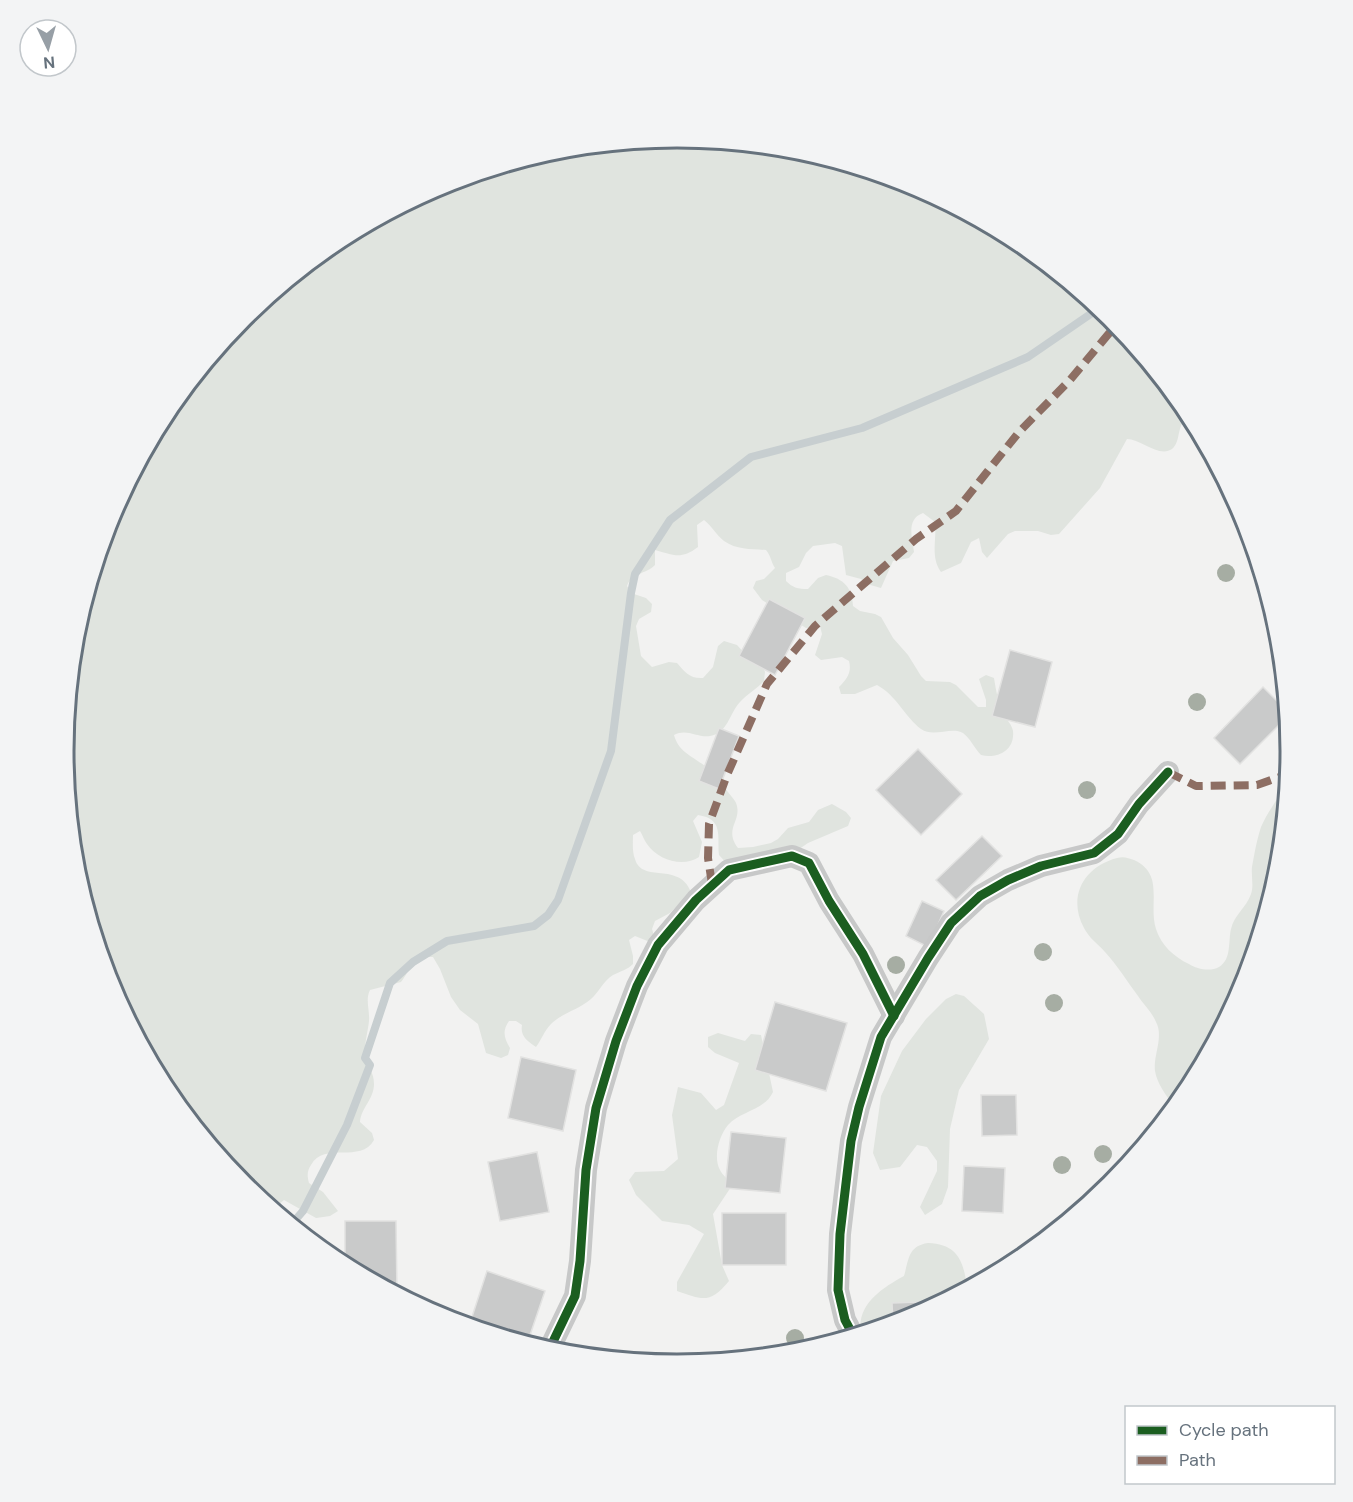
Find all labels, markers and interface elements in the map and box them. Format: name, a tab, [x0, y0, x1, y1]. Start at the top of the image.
north arrow	[18, 18, 78, 78]
text: N	[43, 51, 56, 73]
legend	[1125, 1406, 1335, 1484]
text: Cycle path	[1179, 1418, 1269, 1442]
text: Path	[1179, 1448, 1216, 1472]

